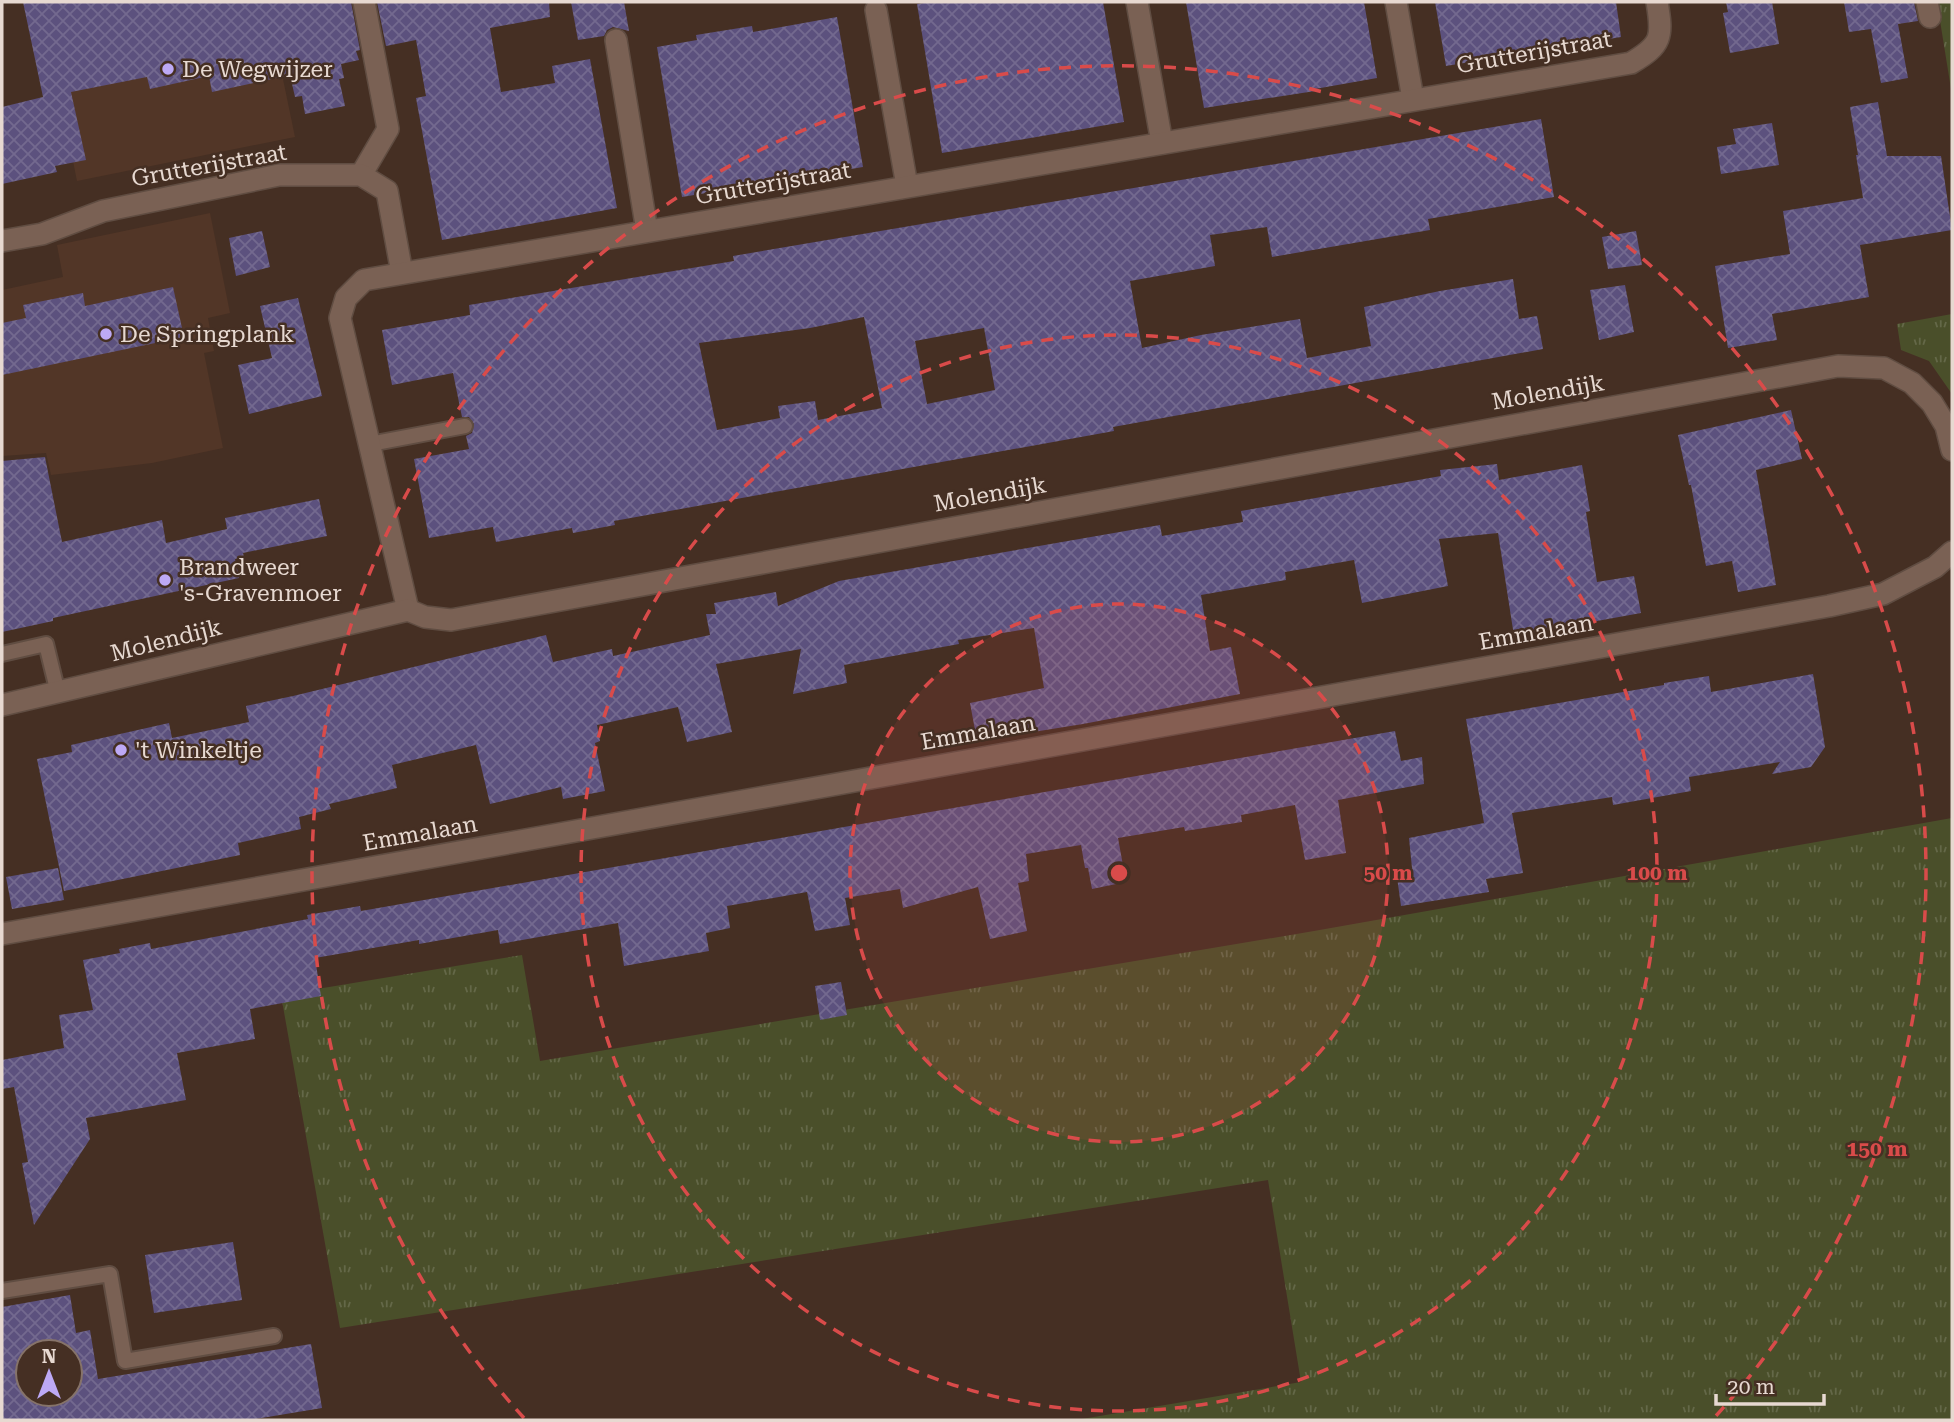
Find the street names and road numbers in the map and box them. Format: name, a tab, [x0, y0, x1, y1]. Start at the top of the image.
street label: Grutterijstraat	[1454, 25, 1614, 79]
street label: Grutterijstraat	[129, 138, 289, 192]
street label: Grutterijstraat	[693, 156, 853, 210]
street label: Molendijk	[1490, 369, 1607, 416]
street label: Molendijk	[932, 471, 1049, 518]
street label: Emmalaan	[1477, 609, 1596, 656]
street label: Molendijk	[108, 614, 225, 667]
street label: Emmalaan	[919, 709, 1038, 756]
street label: Emmalaan	[361, 810, 480, 857]

